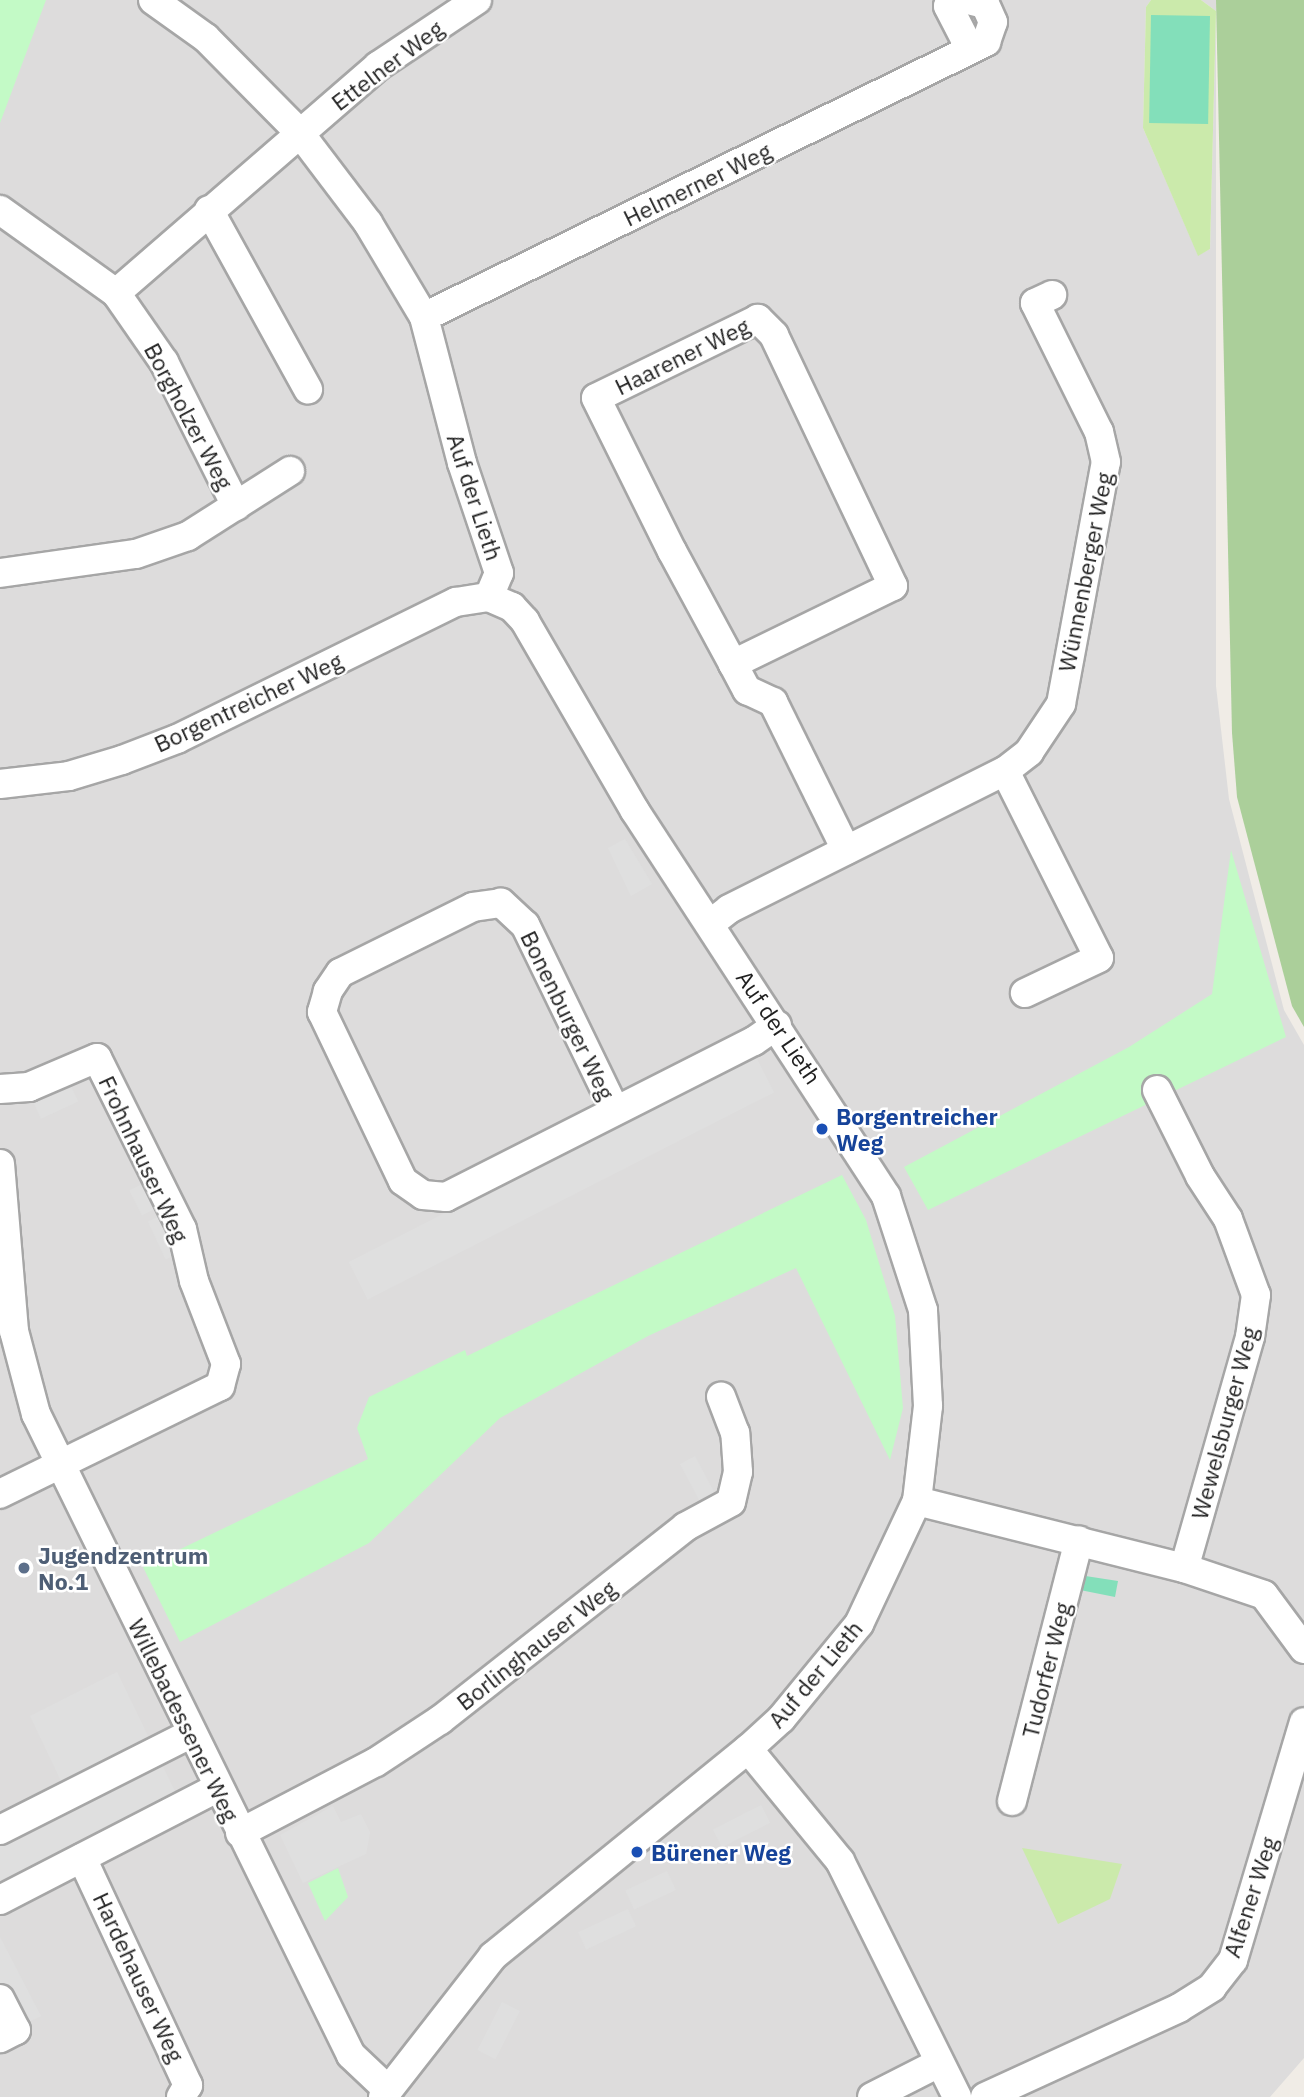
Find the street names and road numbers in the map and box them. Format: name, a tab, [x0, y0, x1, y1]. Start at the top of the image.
street label: Ettelner Weg	[326, 14, 448, 116]
street label: Helmerner Weg	[619, 136, 775, 232]
street label: Haarener Weg	[610, 312, 754, 400]
street label: Borgholzer Weg	[139, 338, 239, 494]
street label: Auf der Lieth	[442, 430, 508, 564]
street label: Wünnenberger Weg	[1052, 470, 1118, 674]
street label: Borgentreicher Weg	[150, 646, 346, 758]
street label: Bonenburger Weg	[515, 926, 621, 1104]
street label: Auf der Lieth	[731, 965, 827, 1089]
street label: Frohnhauser Weg	[93, 1071, 195, 1247]
street label: Wewelsburger Weg	[1185, 1324, 1263, 1522]
street label: Borlinghauser Weg	[451, 1574, 621, 1716]
street label: Tudorfer Weg	[1016, 1599, 1076, 1741]
street label: Willebadessener Weg	[123, 1614, 245, 1826]
street label: Auf der Lieth	[762, 1615, 868, 1733]
street label: Alfener Weg	[1217, 1833, 1283, 1961]
street label: Hardehauser Weg	[88, 1888, 190, 2066]

